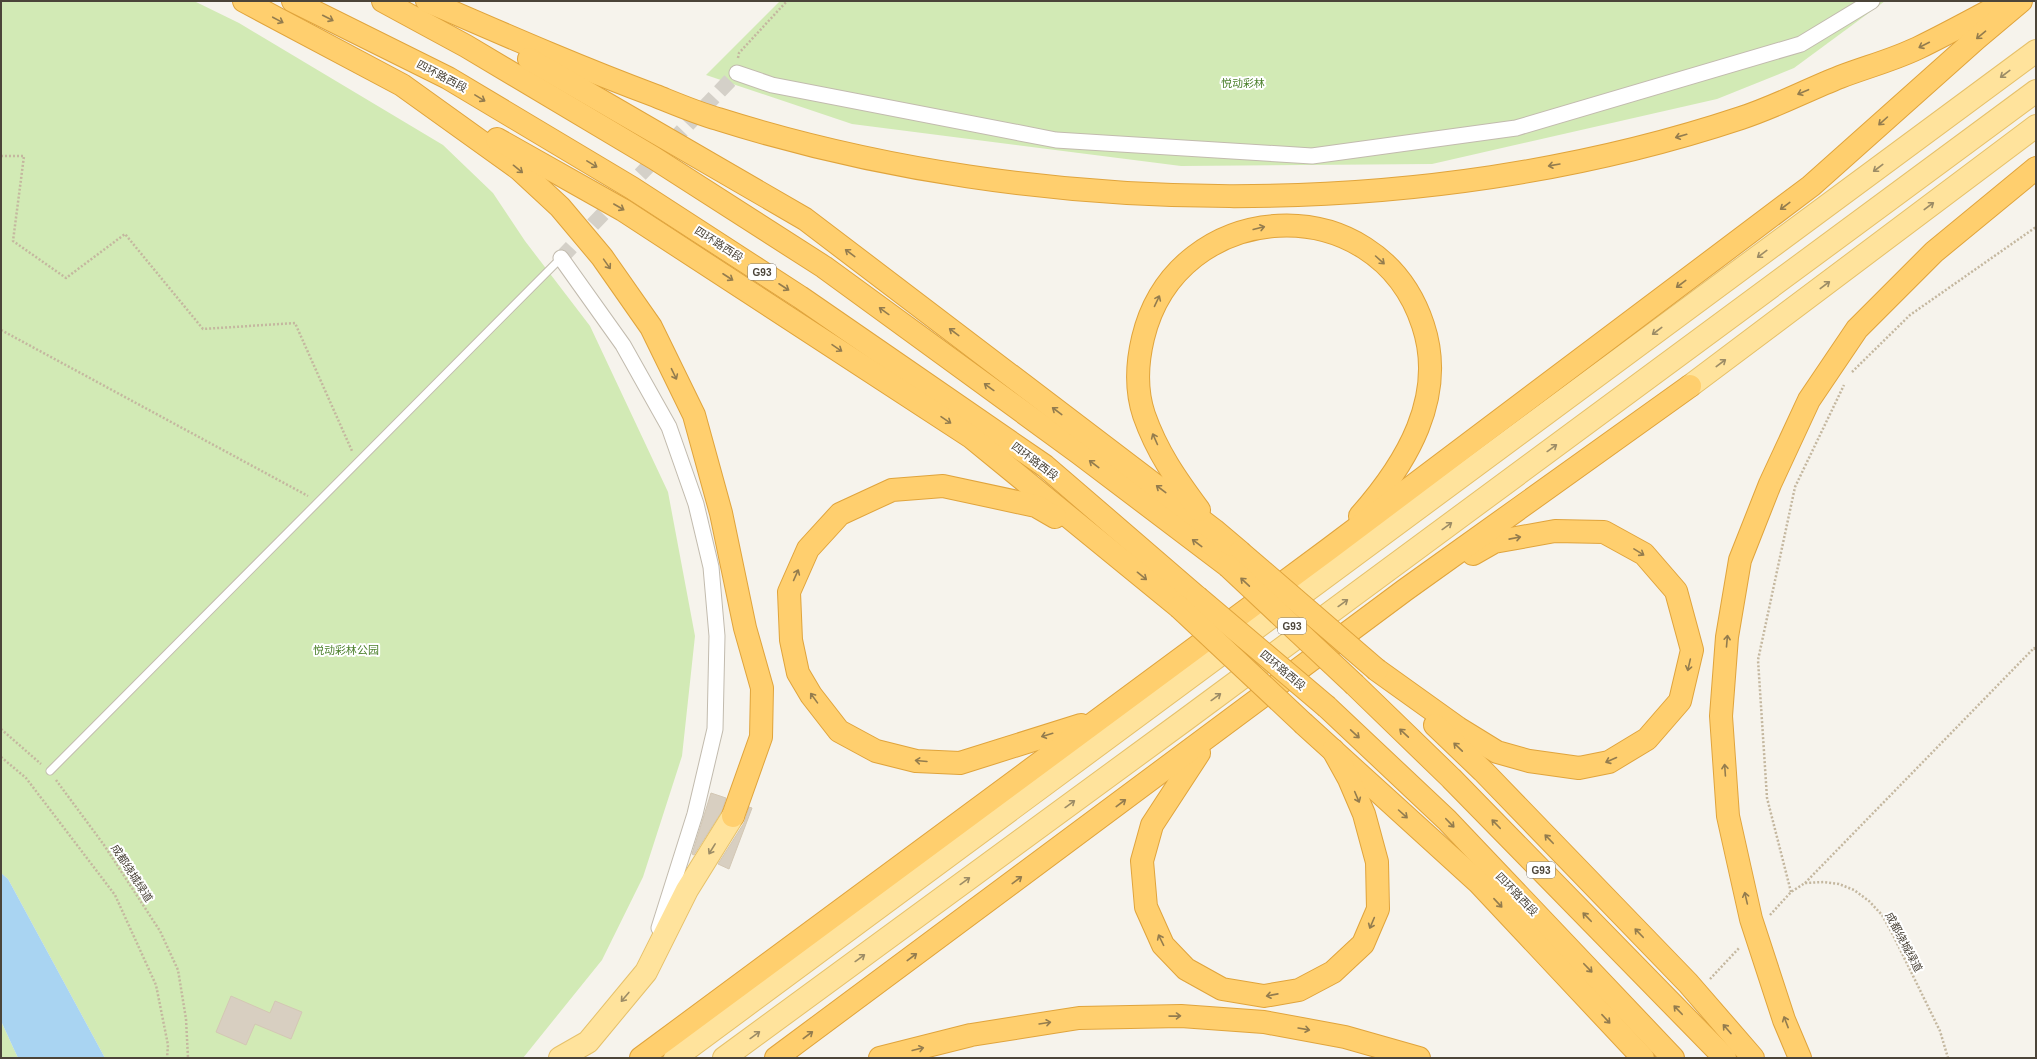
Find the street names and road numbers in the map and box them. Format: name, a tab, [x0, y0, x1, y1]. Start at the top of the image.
street label: 四环路西段	[415, 58, 469, 94]
street label: 四环路西段	[693, 224, 745, 264]
road number: G93	[748, 264, 776, 280]
street label: 四环路西段	[1009, 440, 1061, 482]
road number: G93	[1278, 618, 1306, 634]
street label: 四环路西段	[1258, 648, 1308, 692]
street label: 成都绕城绿道	[109, 842, 155, 904]
road number: G93	[1527, 862, 1555, 878]
street label: 四环路西段	[1494, 870, 1540, 918]
street label: 成都绕城绿道	[1883, 910, 1925, 974]

